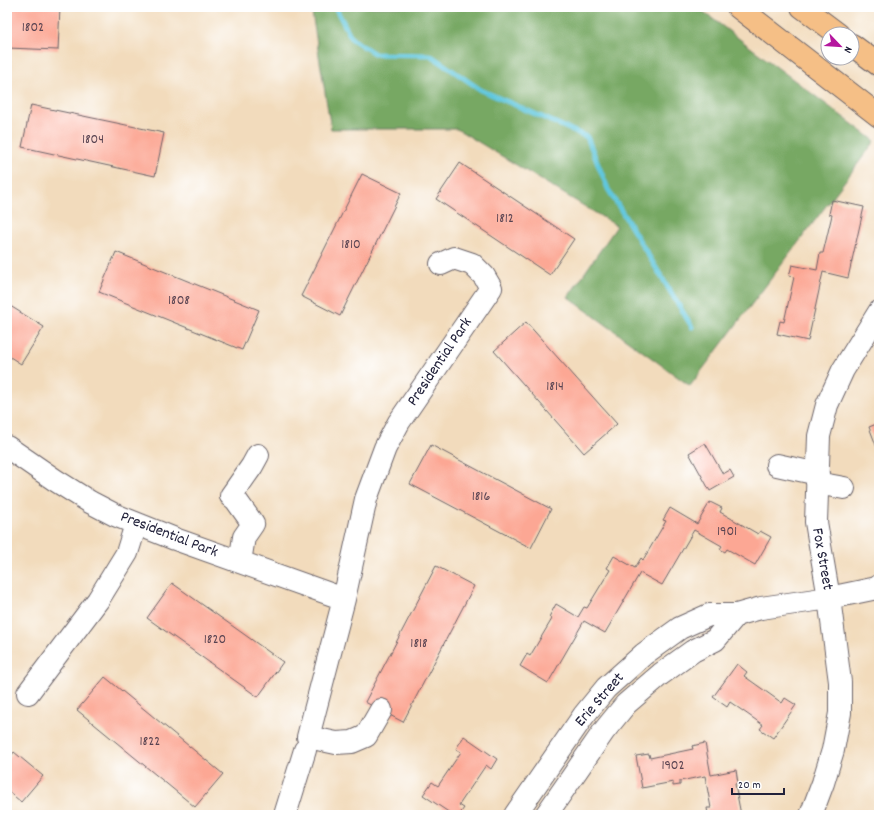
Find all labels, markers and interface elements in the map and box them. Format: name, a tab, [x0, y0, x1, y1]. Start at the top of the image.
house number: 1802	[22, 18, 44, 38]
north arrow	[820, 26, 860, 66]
text: N	[839, 44, 856, 56]
house number: 1804	[82, 130, 104, 150]
house number: 1812	[496, 209, 514, 229]
house number: 1810	[341, 235, 361, 255]
house number: 1808	[168, 291, 190, 311]
street label: Presidential Park	[402, 313, 478, 411]
house number: 1814	[546, 377, 564, 397]
house number: 1816	[472, 487, 490, 507]
street label: Presidential Park	[117, 506, 221, 564]
house number: 1901	[717, 522, 737, 542]
street label: Fox Street	[805, 526, 839, 592]
house number: 1820	[204, 630, 226, 650]
house number: 1818	[410, 634, 428, 654]
street label: Erie Street	[570, 668, 630, 732]
house number: 1822	[140, 732, 160, 752]
house number: 1902	[661, 756, 685, 776]
scale bar	[732, 770, 784, 796]
text: 20 m	[738, 777, 761, 794]

